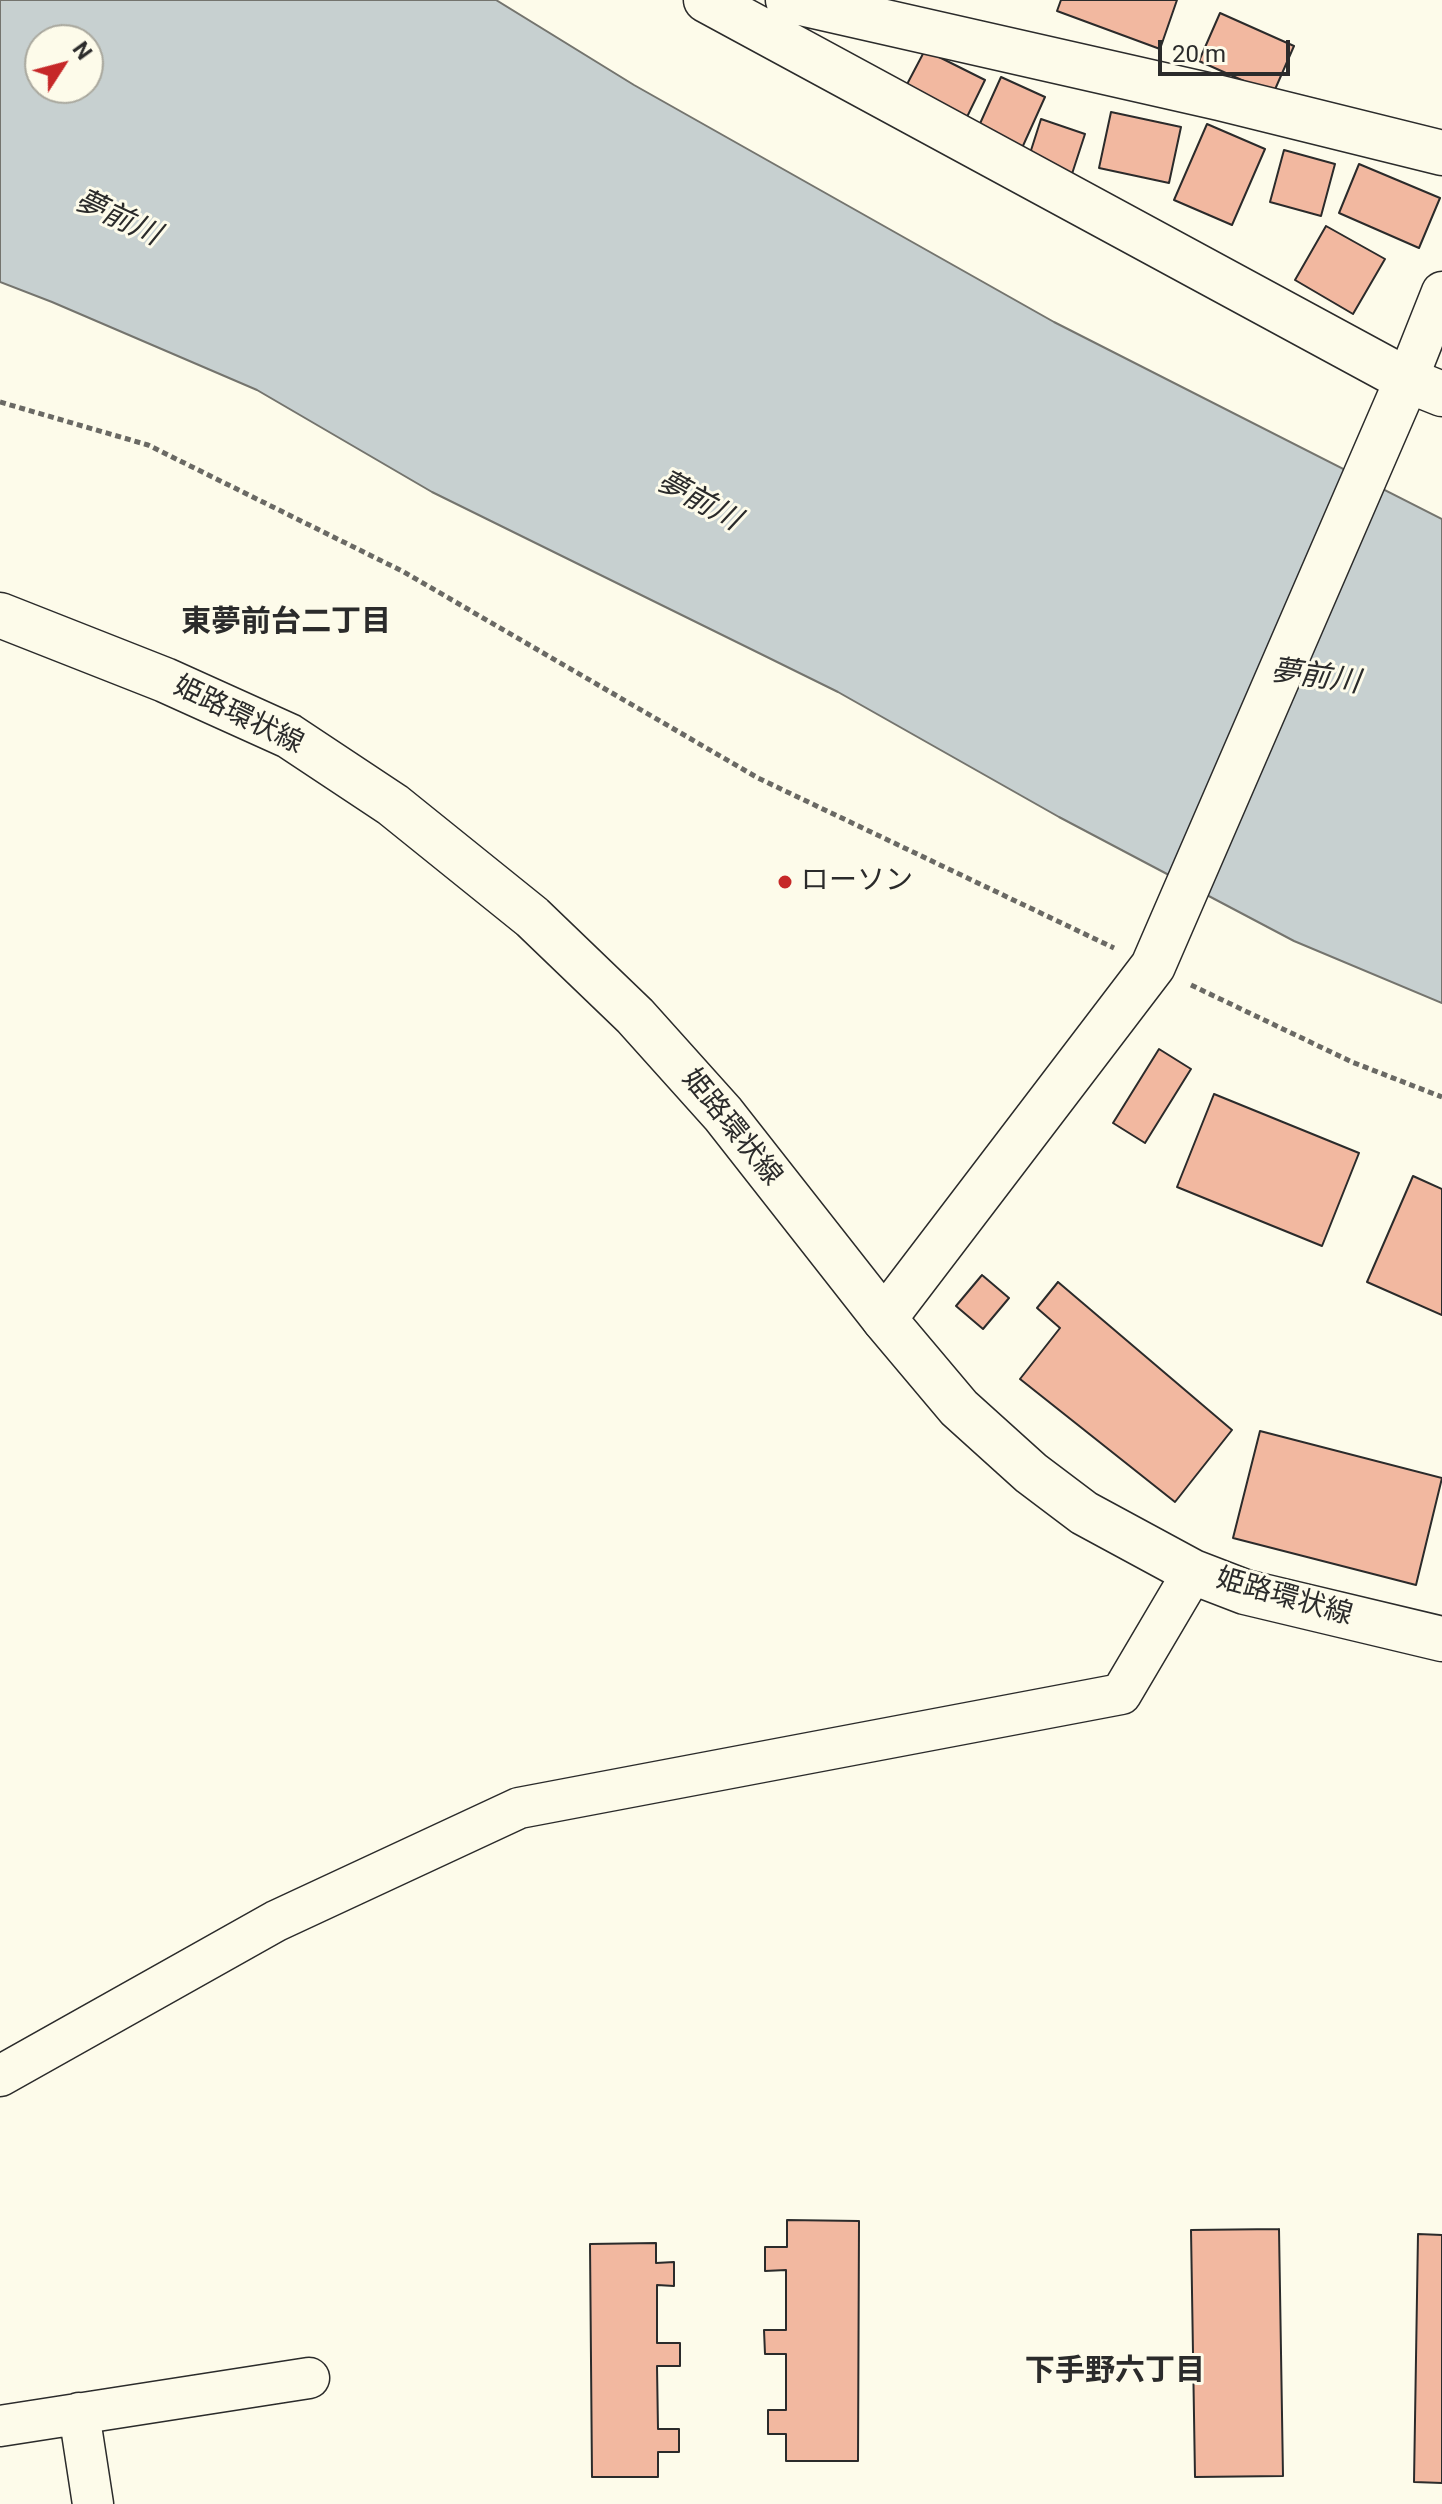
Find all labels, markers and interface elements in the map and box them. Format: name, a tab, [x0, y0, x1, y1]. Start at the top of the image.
north arrow	[24, 24, 104, 104]
scale bar	[1162, 24, 1294, 74]
text: N	[68, 37, 97, 64]
text: 20 m	[1172, 40, 1226, 68]
water label: 夢前川	[69, 184, 165, 254]
water label: 夢前川	[650, 464, 746, 540]
district label: 東夢前台二丁目	[181, 605, 391, 641]
water label: 夢前川	[1268, 654, 1362, 702]
street label: 姫路環状線	[168, 670, 308, 762]
place label: ローソン	[801, 865, 913, 899]
marker: ローソン	[776, 873, 794, 891]
street label: 姫路環状線	[674, 1063, 788, 1193]
street label: 姫路環状線	[1212, 1563, 1356, 1633]
district label: 下手野六丁目	[1025, 2354, 1205, 2390]

